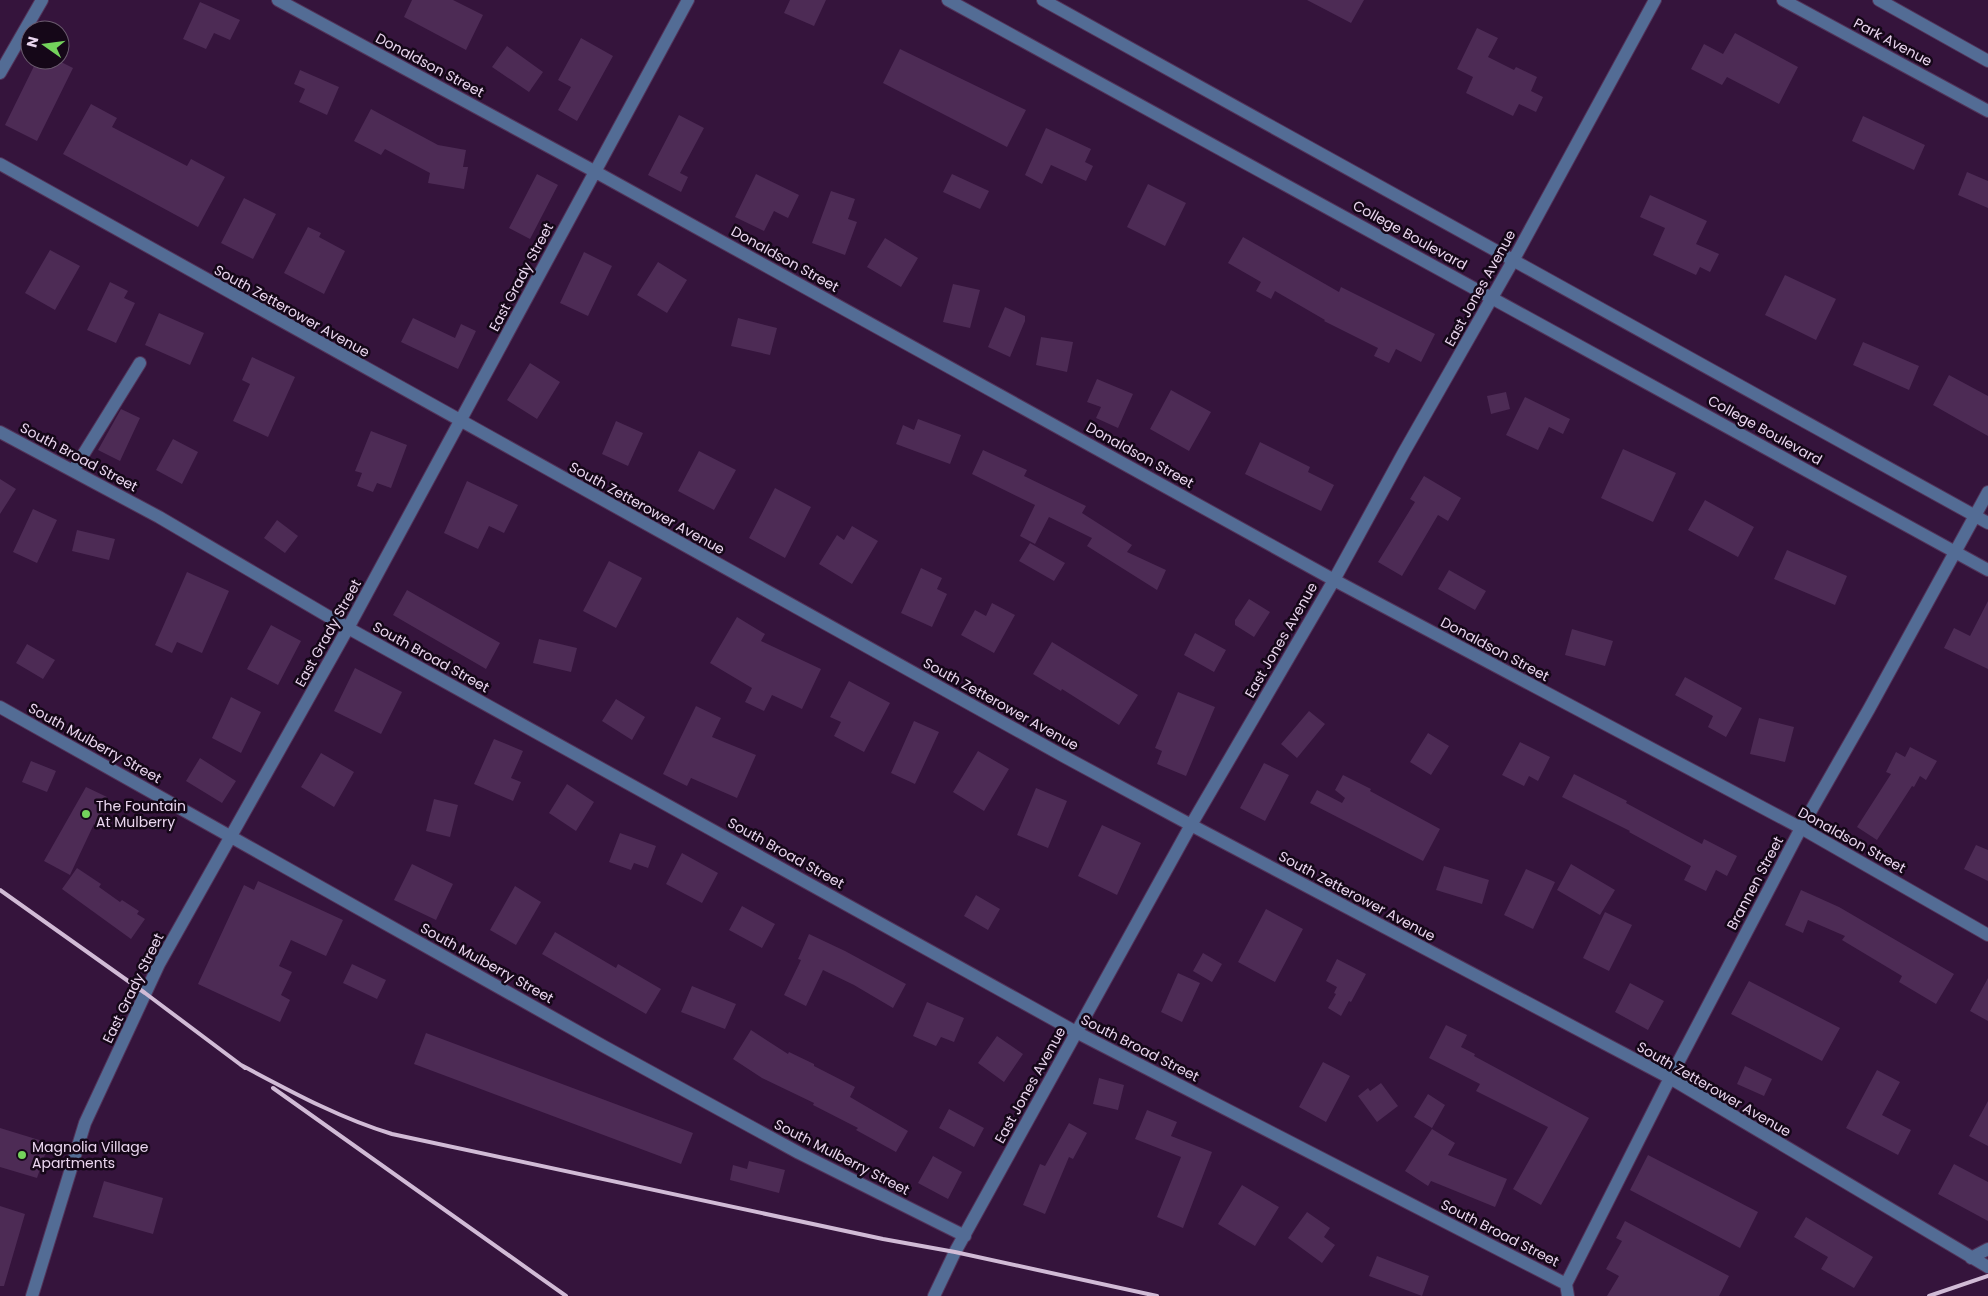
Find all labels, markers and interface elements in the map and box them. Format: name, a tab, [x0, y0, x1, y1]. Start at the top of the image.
street label: Park Avenue	[1850, 13, 1936, 71]
north arrow	[20, 20, 70, 70]
street label: Donaldson Street	[372, 28, 488, 102]
text: N	[21, 34, 43, 49]
street label: College Boulevard	[1349, 195, 1471, 275]
street label: East Grady Street	[484, 219, 558, 335]
street label: Donaldson Street	[728, 221, 842, 297]
street label: East Jones Avenue	[1440, 226, 1521, 350]
street label: South Zetterower Avenue	[211, 260, 374, 362]
street label: College Boulevard	[1704, 390, 1826, 470]
street label: Donaldson Street	[1083, 417, 1197, 493]
street label: South Broad Street	[17, 418, 141, 496]
street label: South Zetterower Avenue	[566, 457, 729, 559]
street label: East Grady Street	[290, 575, 366, 691]
street label: East Jones Avenue	[1240, 578, 1322, 701]
street label: Donaldson Street	[1437, 612, 1553, 686]
street label: South Broad Street	[369, 617, 493, 697]
street label: South Zetterower Avenue	[920, 653, 1083, 755]
street label: South Mulberry Street	[25, 698, 165, 788]
place label: The Fountain At Mulberry	[96, 796, 186, 832]
street label: Donaldson Street	[1795, 802, 1909, 878]
marker: The Fountain At Mulberry	[80, 808, 92, 820]
street label: South Broad Street	[724, 813, 848, 893]
street label: Brannen Street	[1722, 833, 1788, 933]
street label: South Zetterower Avenue	[1275, 846, 1439, 946]
street label: South Mulberry Street	[417, 918, 557, 1008]
street label: East Grady Street	[98, 929, 168, 1047]
street label: South Broad Street	[1077, 1009, 1203, 1087]
street label: East Jones Avenue	[990, 1023, 1071, 1147]
street label: South Zetterower Avenue	[1633, 1037, 1795, 1142]
street label: South Mulberry Street	[771, 1114, 913, 1200]
place label: Magnolia Village Apartments	[32, 1137, 149, 1173]
marker: Magnolia Village Apartments	[16, 1149, 28, 1161]
street label: South Broad Street	[1437, 1194, 1563, 1272]

